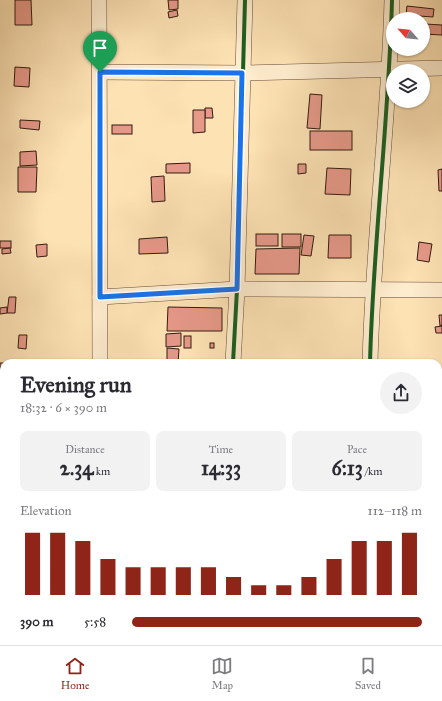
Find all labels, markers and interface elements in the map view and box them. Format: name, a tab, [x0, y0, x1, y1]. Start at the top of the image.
north arrow	[386, 12, 430, 56]
map controls	[386, 12, 430, 108]
pin	[83, 31, 117, 72]
icon: arrive	[89, 37, 111, 59]
button: layers	[386, 64, 430, 108]
text: Evening run	[20, 371, 132, 398]
button: share	[380, 372, 422, 414]
text: 18:32 · 6 × 390 m	[20, 400, 107, 416]
text: Distance	[65, 443, 105, 456]
text: Time	[209, 443, 233, 456]
text: Pace	[347, 443, 367, 456]
text: 2.34	[60, 456, 93, 480]
text: 14:33	[201, 456, 241, 480]
text: 6:13	[332, 456, 363, 480]
text: km	[93, 465, 110, 478]
text: /km	[363, 465, 382, 478]
text: Elevation	[20, 503, 72, 519]
text: 112–118 m	[368, 503, 422, 519]
text: 390 m	[20, 614, 53, 630]
text: 5:58	[84, 614, 106, 630]
tab: Home	[61, 655, 90, 692]
tab: Map	[211, 655, 233, 692]
tab: Saved	[355, 655, 381, 692]

